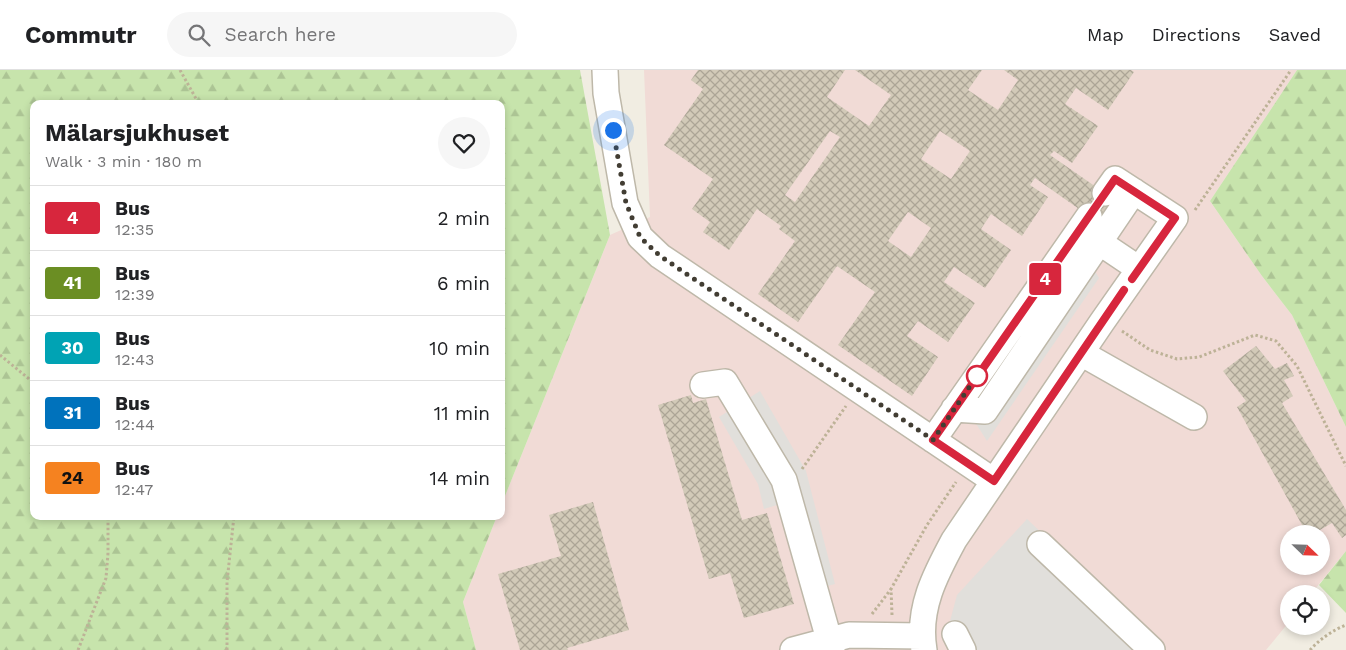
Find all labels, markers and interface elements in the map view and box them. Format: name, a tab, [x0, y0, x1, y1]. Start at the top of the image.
search box	[167, 12, 517, 57]
text: Commutr	[25, 21, 137, 49]
icon: search	[185, 21, 213, 49]
text: Search here	[225, 23, 336, 46]
text: Map	[1087, 24, 1124, 45]
text: Directions	[1152, 24, 1241, 45]
text: Saved	[1269, 24, 1321, 45]
button: heart	[438, 117, 490, 169]
your location	[601, 118, 626, 143]
text: Mälarsjukhuset	[45, 119, 229, 147]
text: Walk · 3 min · 180 m	[45, 152, 202, 171]
text: Bus	[115, 197, 150, 220]
text: 4	[67, 207, 78, 228]
text: 2 min	[438, 207, 490, 230]
text: 12:35	[115, 220, 154, 239]
text: Bus	[115, 262, 150, 285]
line badge: 4	[1029, 263, 1061, 295]
text: 4	[1039, 268, 1051, 289]
text: 41	[63, 272, 82, 293]
text: 6 min	[437, 272, 490, 295]
text: 12:39	[115, 285, 155, 304]
text: Bus	[115, 327, 150, 350]
text: 30	[61, 337, 84, 358]
text: 10 min	[429, 337, 490, 360]
text: 12:43	[115, 350, 154, 369]
unlabelled marker	[966, 365, 988, 387]
text: Bus	[115, 392, 150, 415]
text: 31	[63, 402, 82, 423]
text: 11 min	[434, 402, 490, 425]
text: 12:44	[115, 415, 155, 434]
text: Bus	[115, 457, 150, 480]
text: 24	[61, 467, 84, 488]
text: 14 min	[430, 467, 490, 490]
text: 12:47	[115, 480, 153, 499]
north arrow	[1280, 525, 1330, 575]
map controls	[1280, 525, 1330, 635]
button: locate	[1280, 585, 1330, 635]

